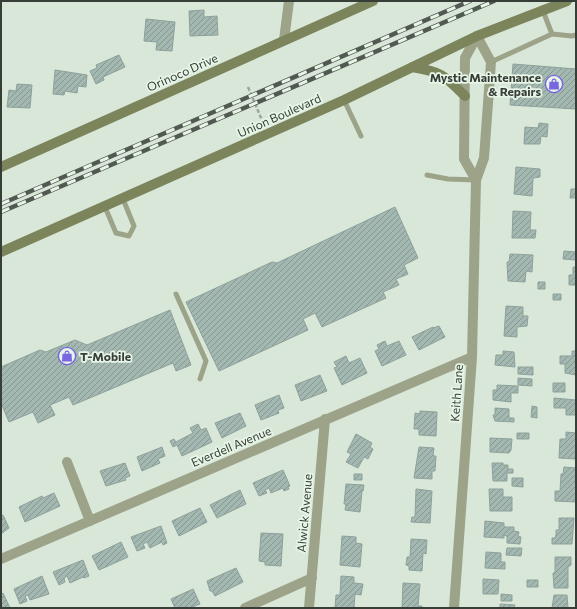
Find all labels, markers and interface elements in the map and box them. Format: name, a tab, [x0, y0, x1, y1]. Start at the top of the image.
street label: Orinoco Drive	[144, 50, 220, 94]
place label: Mystic Maintenance & Repairs	[430, 70, 541, 98]
shop icon: Mystic Maintenance & Repairs	[544, 74, 564, 94]
street label: Union Boulevard	[235, 90, 323, 140]
shop icon: T-Mobile	[57, 346, 77, 366]
place label: T-Mobile	[80, 349, 131, 363]
street label: Keith Lane	[447, 364, 465, 422]
street label: Everdell Avenue	[189, 423, 273, 469]
street label: Alwick Avenue	[294, 473, 314, 553]

